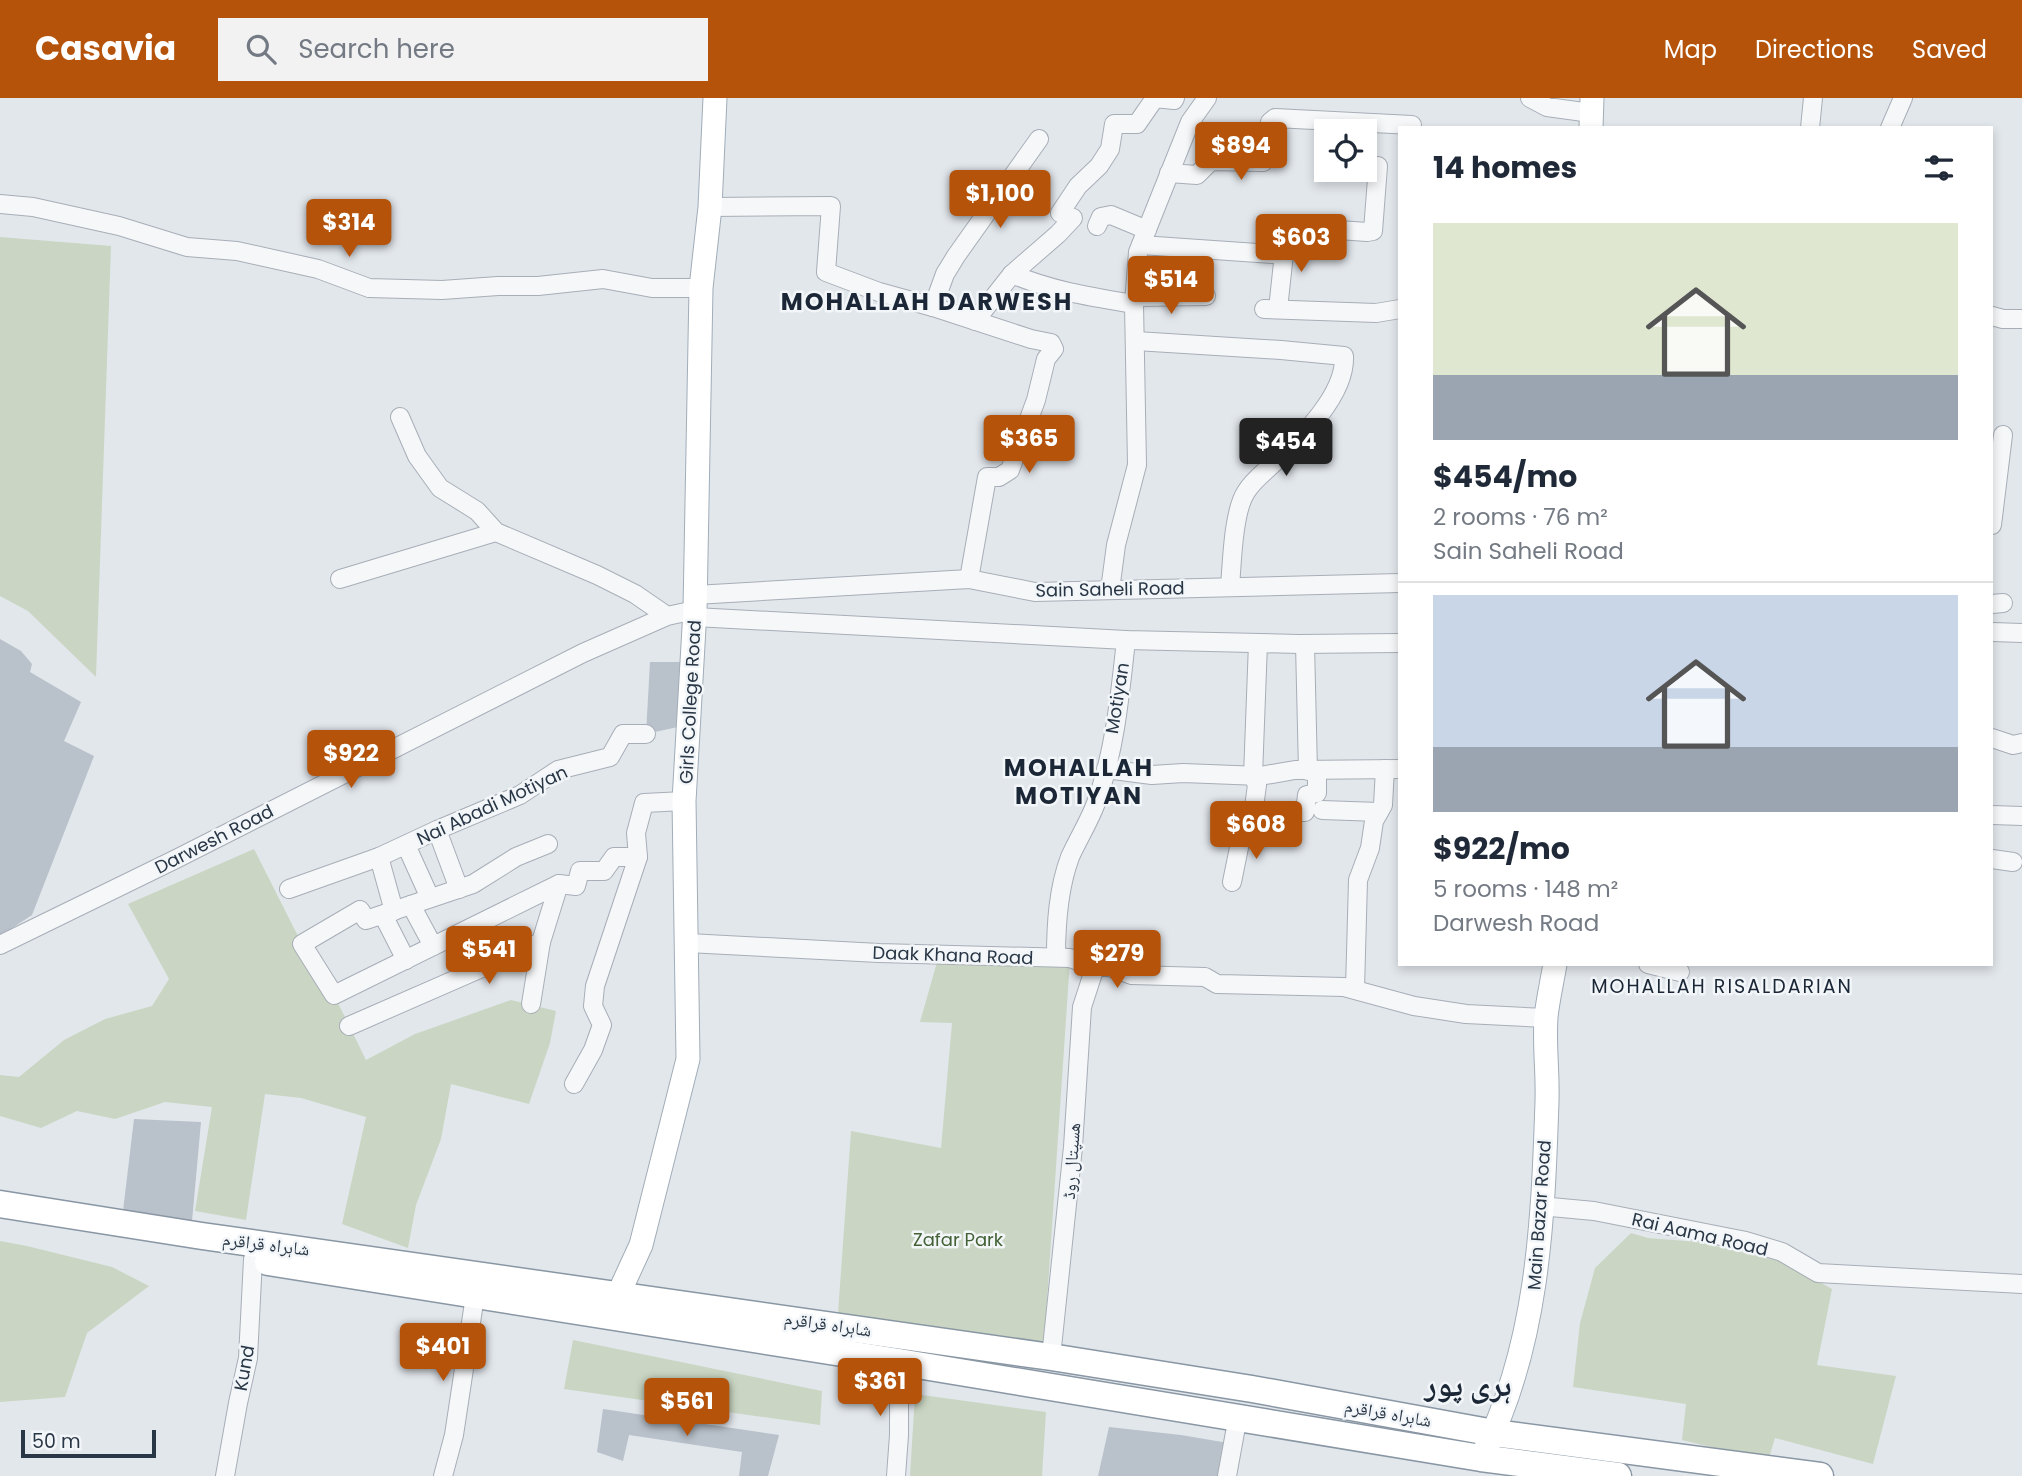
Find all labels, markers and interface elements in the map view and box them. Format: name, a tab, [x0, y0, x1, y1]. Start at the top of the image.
search box	[218, 18, 708, 81]
text: Casavia	[35, 25, 176, 72]
icon: search	[242, 30, 280, 68]
text: Search here	[298, 31, 455, 67]
text: Map	[1664, 33, 1717, 66]
text: Directions	[1755, 33, 1874, 66]
text: Saved	[1912, 33, 1987, 66]
map controls	[1314, 119, 1377, 182]
button: locate	[1314, 119, 1377, 182]
pin: $894	[1200, 122, 1282, 182]
text: $894	[1211, 129, 1271, 161]
text: 14 homes	[1433, 146, 1577, 189]
icon: filters	[1920, 149, 1958, 187]
pin: $1,100	[943, 170, 1057, 230]
text: $1,100	[965, 177, 1035, 209]
pin: $314	[308, 200, 390, 259]
text: $314	[322, 206, 376, 238]
pin: $603	[1260, 214, 1342, 274]
text: $603	[1272, 221, 1330, 253]
pin: $514	[1130, 256, 1212, 316]
text: $514	[1144, 263, 1198, 295]
icon: home	[1633, 269, 1759, 395]
district label: MOHALLAH DARWESH	[781, 285, 1073, 318]
pin: $365	[988, 416, 1070, 475]
pin: $454	[1245, 418, 1327, 478]
text: $365	[1000, 422, 1058, 454]
text: $454	[1255, 425, 1317, 457]
text: $454/mo	[1433, 455, 1577, 498]
text: 2 rooms · 76 m²	[1433, 501, 1608, 533]
text: Sain Saheli Road	[1433, 535, 1624, 567]
street label: Sain Saheli Road	[1035, 575, 1185, 603]
street label: Girls College Road	[673, 619, 707, 785]
icon: home	[1633, 641, 1759, 767]
street label: Motiyan	[1099, 661, 1135, 735]
pin: $922	[310, 730, 392, 790]
text: $922	[323, 737, 379, 769]
district label: MOHALLAH MOTIYAN	[1004, 751, 1154, 812]
street label: Nai Abadi Motiyan	[413, 759, 571, 851]
street label: Darwesh Road	[150, 798, 278, 880]
pin: $608	[1215, 802, 1297, 861]
text: $608	[1226, 808, 1286, 840]
text: $922/mo	[1433, 827, 1570, 870]
text: 5 rooms · 148 m²	[1433, 873, 1618, 905]
text: Darwesh Road	[1433, 907, 1599, 939]
pin: $541	[448, 926, 530, 986]
pin: $279	[1076, 930, 1158, 990]
text: $541	[462, 933, 516, 965]
text: $279	[1090, 937, 1144, 969]
street label: Daak Khana Road	[872, 940, 1034, 970]
district label: MOHALLAH RISALDARIAN	[1591, 973, 1853, 1000]
street label: ھسپتال روڈ	[1056, 1122, 1086, 1200]
street label: Main Bazar Road	[1521, 1139, 1557, 1291]
street label: Rai Aama Road	[1629, 1206, 1771, 1262]
street label: شاہراہ قراقرم	[221, 1226, 311, 1262]
park label: Zafar Park	[913, 1227, 1004, 1252]
street label: شاہراہ قراقرم	[783, 1306, 873, 1342]
pin: $401	[402, 1324, 484, 1383]
text: $401	[416, 1330, 470, 1362]
street label: Kund	[228, 1343, 260, 1393]
pin: $361	[839, 1358, 921, 1418]
district label: ہری پور	[1422, 1362, 1512, 1407]
text: $361	[854, 1365, 906, 1397]
pin: $561	[646, 1378, 728, 1438]
text: $561	[660, 1385, 714, 1417]
street label: شاہراہ قراقرم	[1343, 1393, 1433, 1433]
scale bar	[21, 1427, 156, 1459]
text: 50 m	[32, 1428, 81, 1455]

